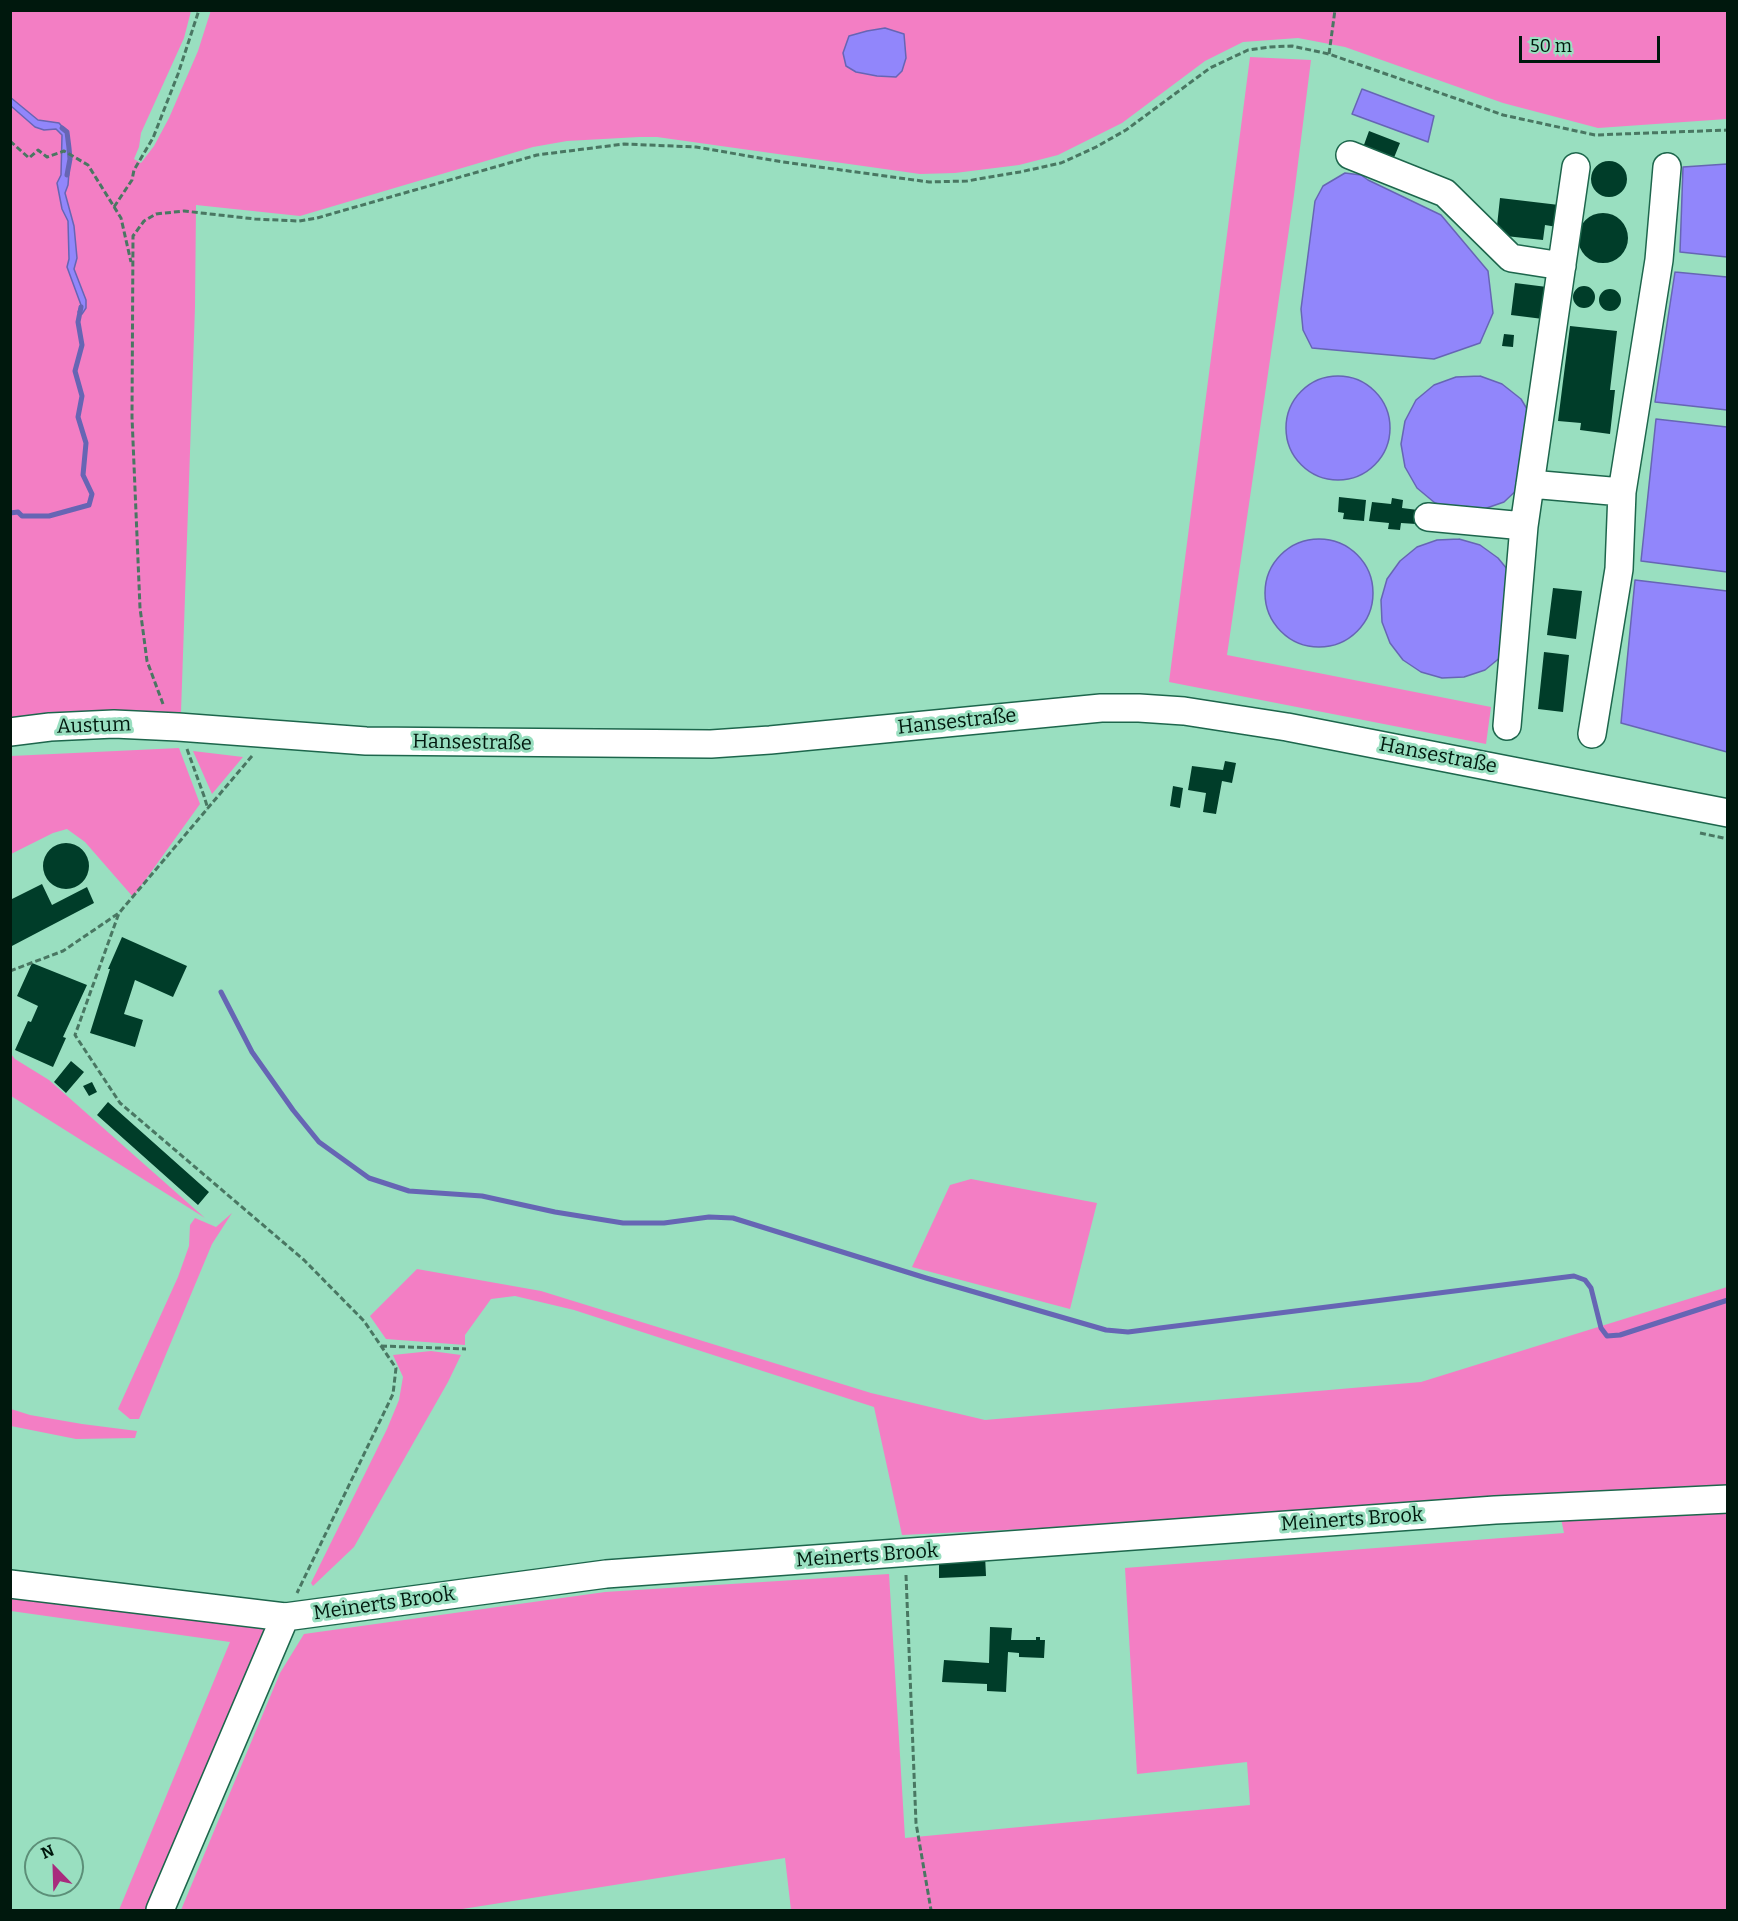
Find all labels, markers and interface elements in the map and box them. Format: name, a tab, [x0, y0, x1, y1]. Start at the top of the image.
scale bar	[1522, 24, 1663, 62]
text: 50 m	[1530, 35, 1572, 57]
street label: Hansestraße	[896, 704, 1018, 740]
street label: Austum	[56, 713, 132, 739]
street label: Hansestraße	[412, 730, 532, 756]
street label: Hansestraße	[1377, 733, 1499, 779]
street label: Meinerts Brook	[1280, 1503, 1424, 1537]
street label: Meinerts Brook	[795, 1539, 939, 1573]
street label: Meinerts Brook	[312, 1582, 456, 1626]
north arrow	[24, 1837, 84, 1897]
text: N	[38, 1841, 57, 1863]

